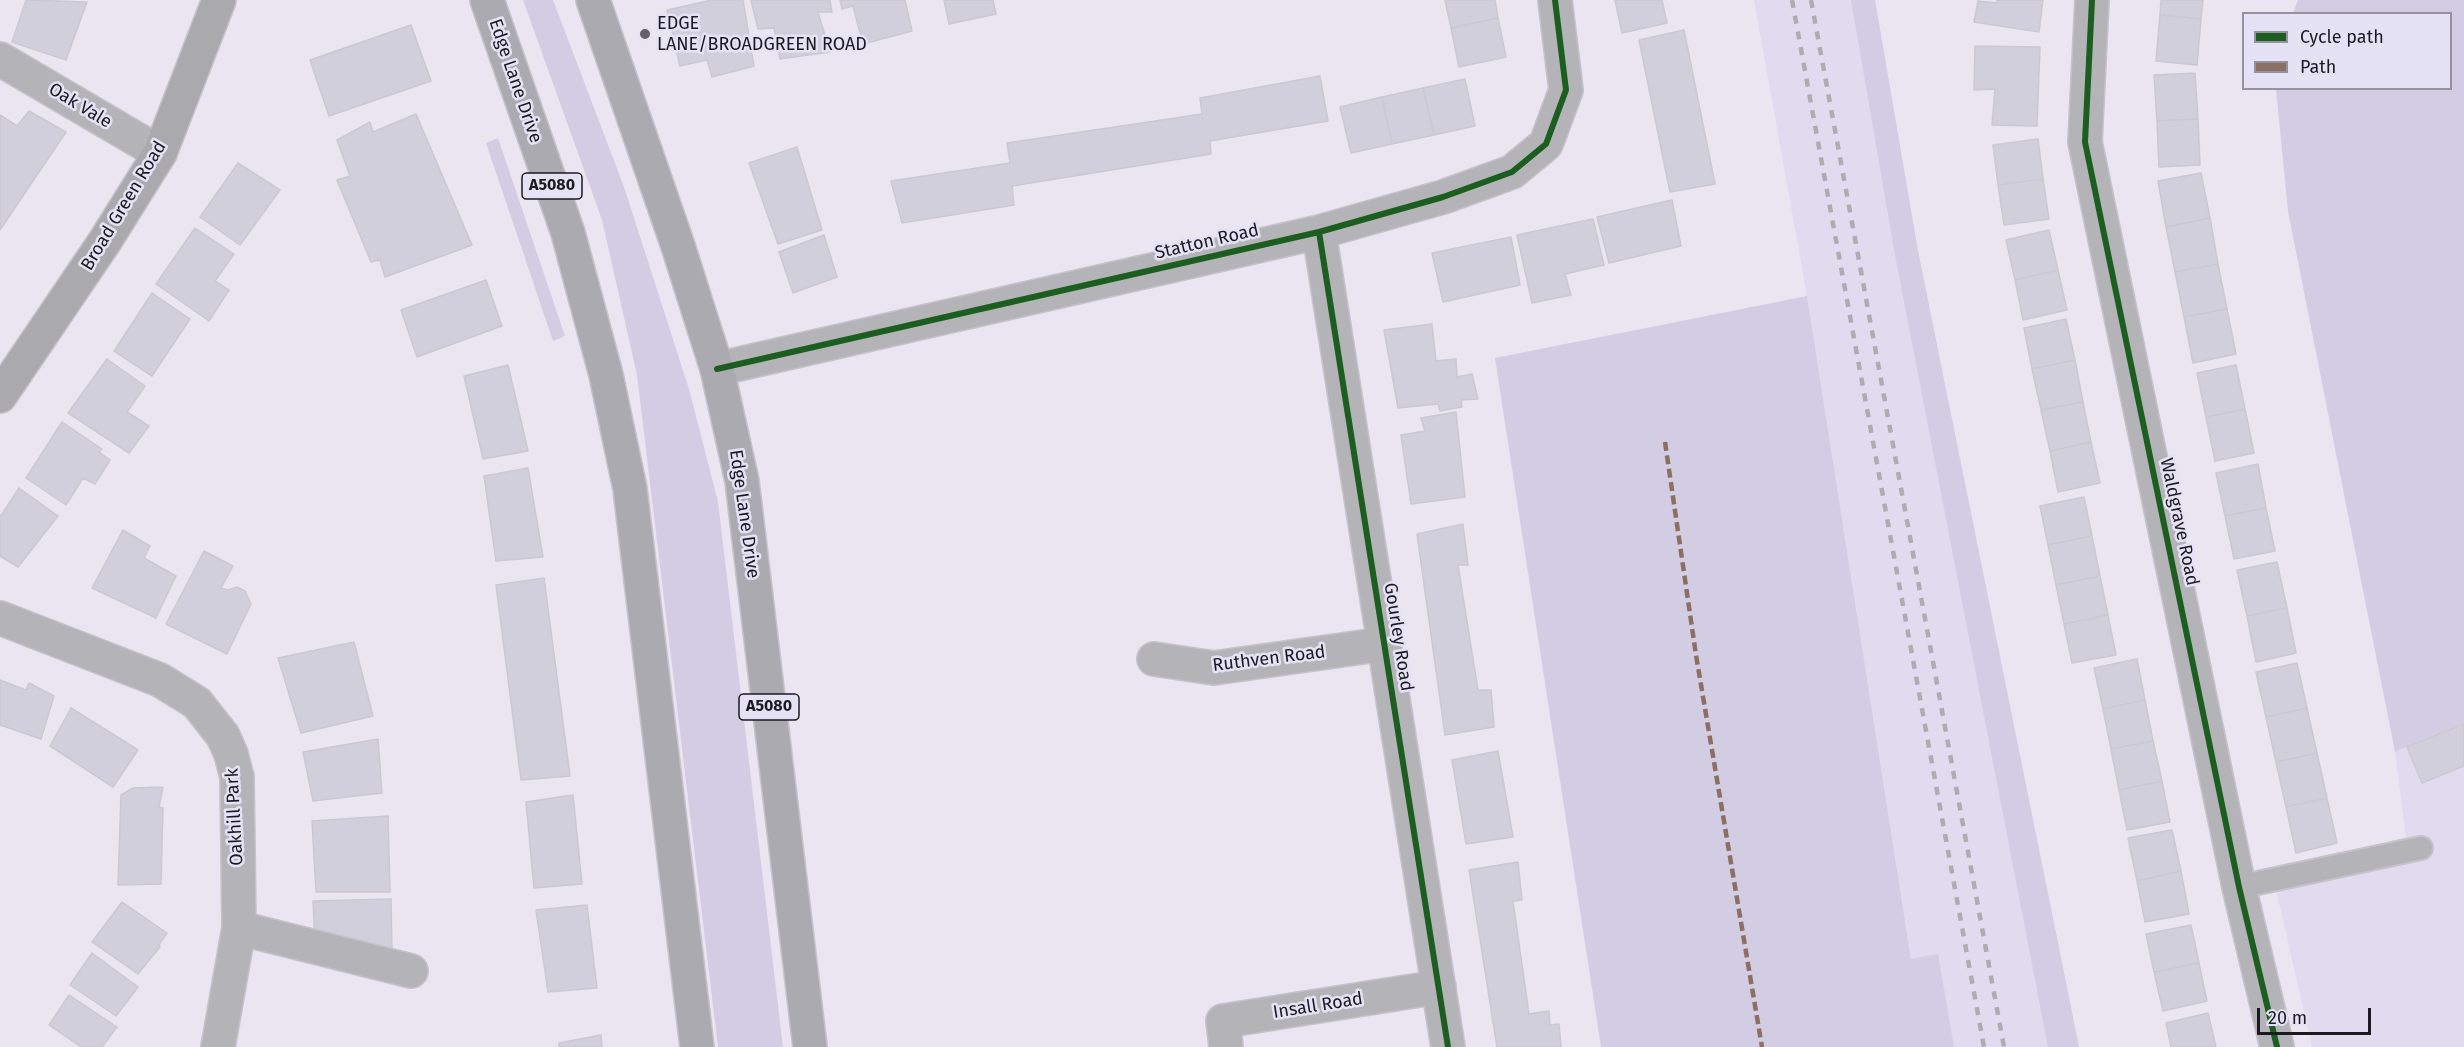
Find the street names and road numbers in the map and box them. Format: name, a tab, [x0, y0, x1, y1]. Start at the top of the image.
street label: Edge Lane Drive	[484, 16, 546, 146]
street label: Oak Vale	[44, 79, 116, 133]
street label: Broad Green Road	[77, 137, 171, 275]
road number: A5080	[522, 173, 582, 199]
street label: Statton Road	[1153, 220, 1261, 264]
street label: Edge Lane Drive	[724, 448, 764, 580]
street label: Waldgrave Road	[2155, 456, 2203, 588]
street label: Gourley Road	[1379, 581, 1417, 693]
street label: Ruthven Road	[1211, 641, 1327, 677]
road number: A5080	[739, 694, 799, 720]
street label: Oakhill Park	[222, 768, 248, 866]
street label: Insall Road	[1272, 988, 1364, 1024]

